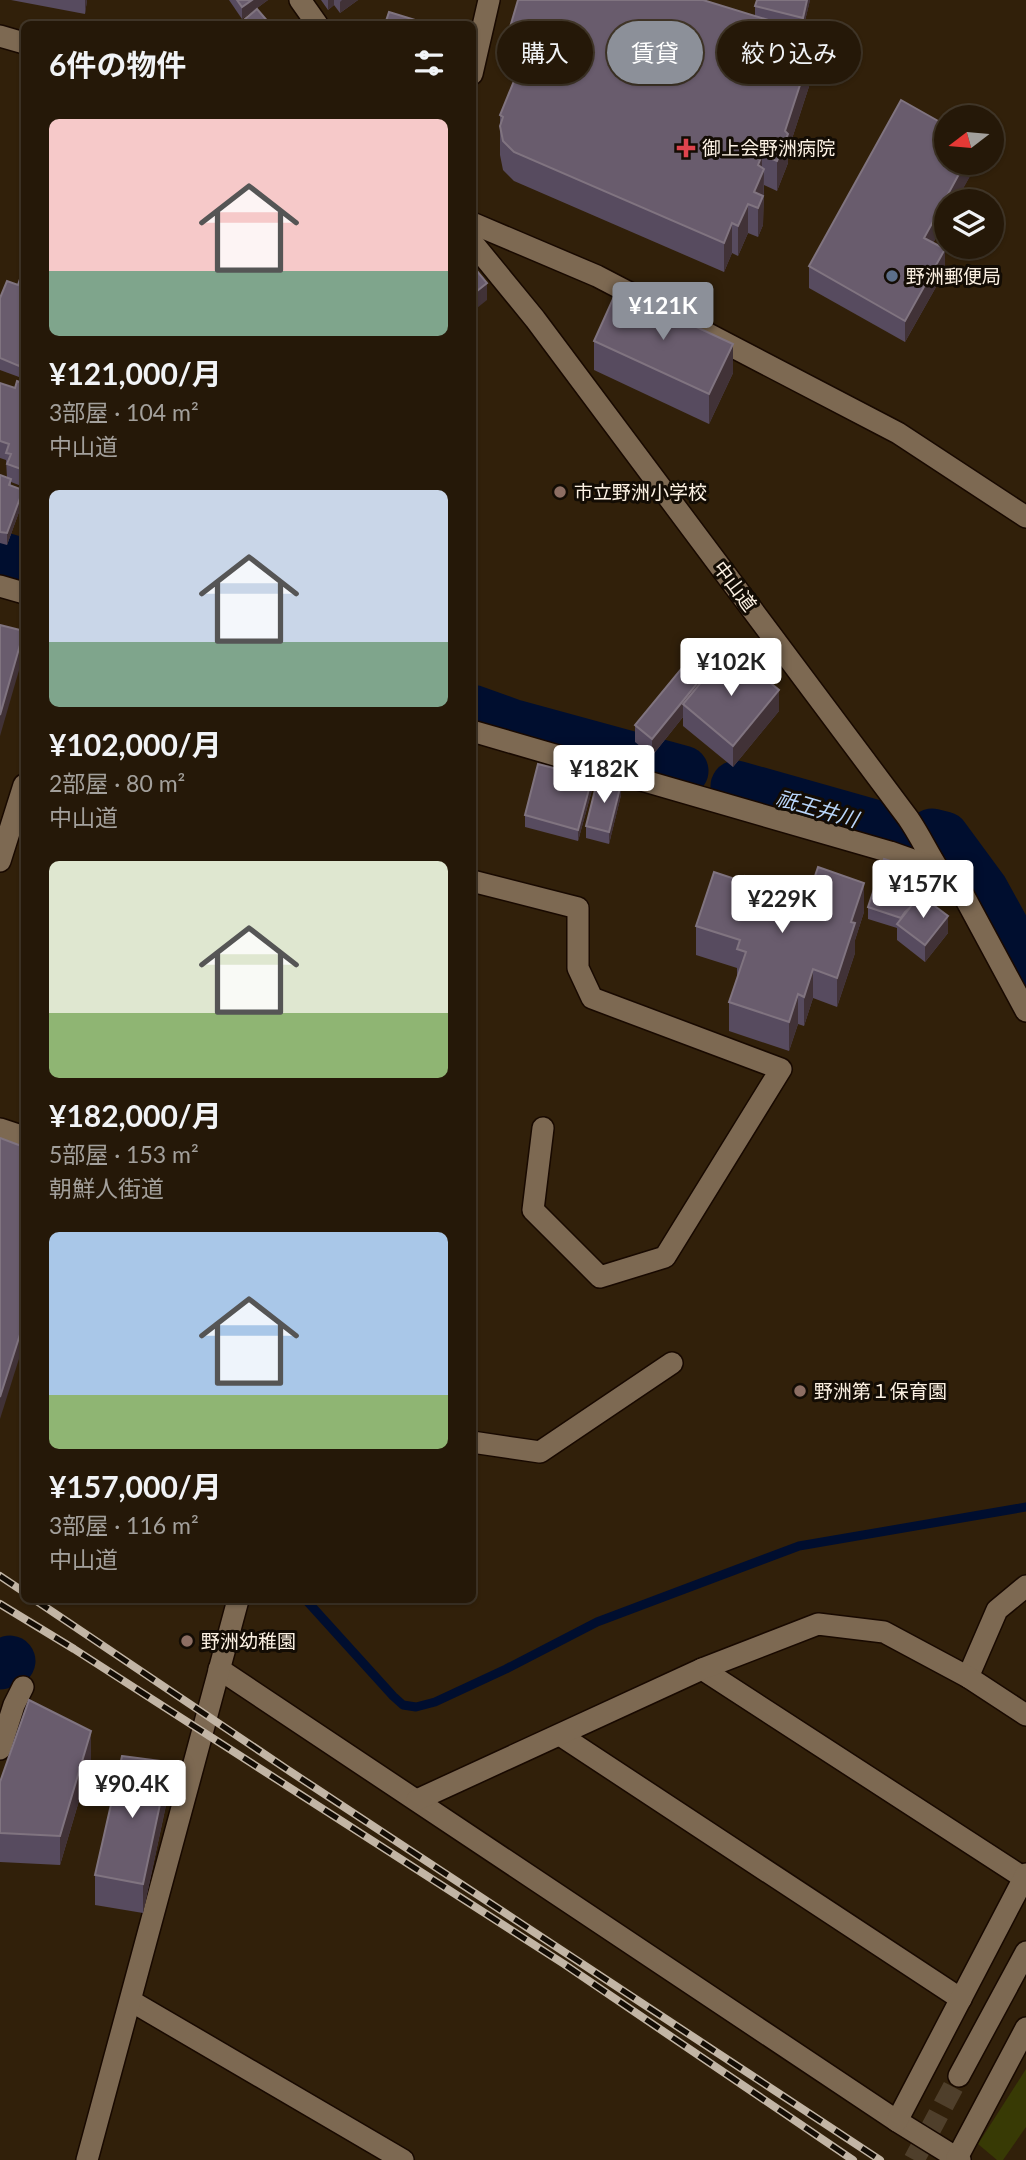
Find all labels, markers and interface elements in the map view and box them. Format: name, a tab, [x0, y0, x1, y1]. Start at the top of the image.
chip: 購入	[497, 21, 593, 84]
chip: 賃貸	[607, 21, 703, 84]
chip: 絞り込み	[717, 21, 861, 84]
icon: filters	[410, 44, 448, 82]
text: 6件の物件	[49, 46, 186, 82]
north arrow	[934, 105, 1004, 175]
map controls	[934, 105, 1004, 259]
place label: 御上会野洲病院	[702, 136, 835, 159]
marker: 御上会野洲病院	[676, 138, 696, 158]
icon: home	[186, 165, 312, 291]
button: layers	[934, 189, 1004, 259]
place label: 野洲郵便局	[906, 264, 1001, 287]
marker: 野洲郵便局	[884, 268, 900, 284]
pin: ¥121K	[614, 282, 712, 342]
text: ¥121K	[628, 291, 698, 319]
text: ¥121,000/月	[49, 355, 222, 391]
text: 3部屋 · 104 m²	[49, 398, 199, 426]
text: 中山道	[49, 432, 118, 460]
place label: 市立野洲小学校	[574, 480, 707, 503]
marker: 市立野洲小学校	[552, 484, 568, 500]
icon: home	[186, 536, 312, 662]
street label: 中山道	[709, 556, 762, 615]
pin: ¥102K	[682, 638, 780, 698]
text: ¥102K	[696, 647, 766, 675]
text: ¥102,000/月	[49, 726, 222, 762]
pin: ¥182K	[555, 746, 653, 805]
text: ¥182K	[569, 754, 639, 782]
text: 2部屋 · 80 m²	[49, 769, 185, 797]
water label: 祇王井川	[774, 784, 863, 832]
text: 中山道	[49, 803, 118, 831]
pin: ¥157K	[874, 860, 972, 920]
text: ¥157K	[888, 869, 958, 897]
pin: ¥229K	[733, 876, 831, 935]
text: ¥229K	[747, 884, 817, 912]
icon: home	[186, 907, 312, 1033]
text: ¥182,000/月	[49, 1097, 222, 1133]
text: 5部屋 · 153 m²	[49, 1140, 199, 1168]
text: 朝鮮人街道	[49, 1174, 164, 1202]
icon: home	[186, 1278, 312, 1404]
place label: 野洲第１保育園	[814, 1379, 947, 1402]
marker: 野洲第１保育園	[792, 1383, 808, 1399]
text: ¥157,000/月	[49, 1468, 222, 1504]
text: 3部屋 · 116 m²	[49, 1511, 199, 1539]
text: 中山道	[49, 1545, 118, 1573]
place label: 野洲幼稚園	[201, 1629, 296, 1652]
marker: 野洲幼稚園	[179, 1633, 195, 1649]
pin: ¥90.4K	[75, 1760, 189, 1820]
text: ¥90.4K	[95, 1769, 169, 1797]

